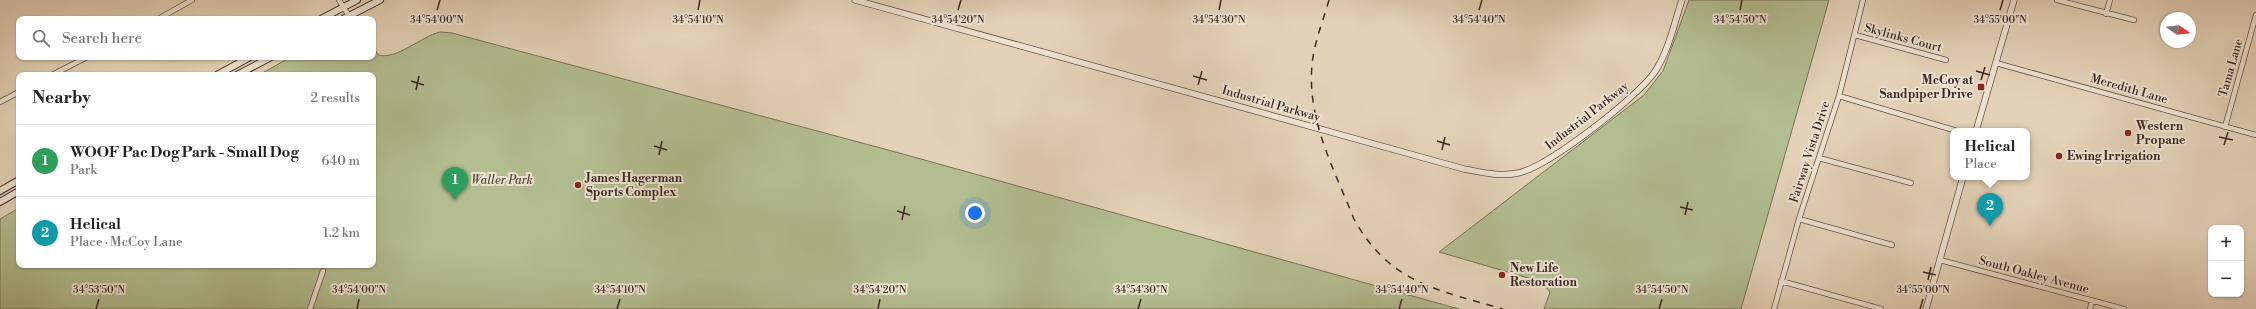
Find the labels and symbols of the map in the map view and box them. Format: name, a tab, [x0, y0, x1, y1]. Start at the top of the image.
north arrow	[2160, 12, 2196, 48]
text: 34°54'00"N	[410, 14, 464, 26]
text: 34°54'10"N	[672, 14, 724, 26]
text: 34°54'20"N	[932, 14, 985, 26]
text: 34°54'30"N	[1193, 14, 1246, 26]
text: 34°54'40"N	[1452, 14, 1506, 26]
text: 34°54'50"N	[1714, 14, 1767, 26]
text: 34°55'00"N	[1973, 14, 2027, 26]
street label: Skylinks Court	[1863, 20, 1944, 56]
street label: Tama Lane	[2216, 37, 2246, 99]
street label: Meredith Lane	[2089, 71, 2169, 107]
place label: McCoy at Sandpiper Drive	[1879, 73, 1974, 102]
street label: Industrial Parkway	[1542, 79, 1632, 153]
marker: McCoy at Sandpiper Drive	[1976, 82, 1986, 92]
street label: Industrial Parkway	[1220, 83, 1322, 125]
street label: Fairway Vista Drive	[1786, 99, 1834, 205]
place label: Western Propane	[2135, 119, 2186, 148]
marker: Western Propane	[2123, 128, 2133, 138]
place label: Ewing Irrigation	[2067, 149, 2161, 164]
marker: Ewing Irrigation	[2054, 151, 2064, 161]
pin: 1	[442, 167, 468, 200]
place label: James Hagerman Sports Complex	[584, 171, 683, 200]
park label: Waller Park	[471, 173, 533, 188]
marker: James Hagerman Sports Complex	[573, 180, 583, 190]
pin: 2	[1977, 193, 2003, 226]
your location	[965, 203, 985, 223]
street label: South Oakley Avenue	[1977, 253, 2091, 297]
place label: New Life Restoration	[1510, 261, 1577, 290]
marker: New Life Restoration	[1497, 270, 1507, 280]
text: 34°53'50"N	[73, 284, 126, 296]
text: 34°54'00"N	[332, 284, 386, 296]
text: 34°54'10"N	[594, 284, 646, 296]
text: 34°54'20"N	[854, 284, 907, 296]
text: 34°54'30"N	[1115, 284, 1168, 296]
text: 34°54'40"N	[1375, 284, 1429, 296]
text: 34°54'50"N	[1636, 284, 1689, 296]
text: 34°55'00"N	[1896, 284, 1950, 296]

